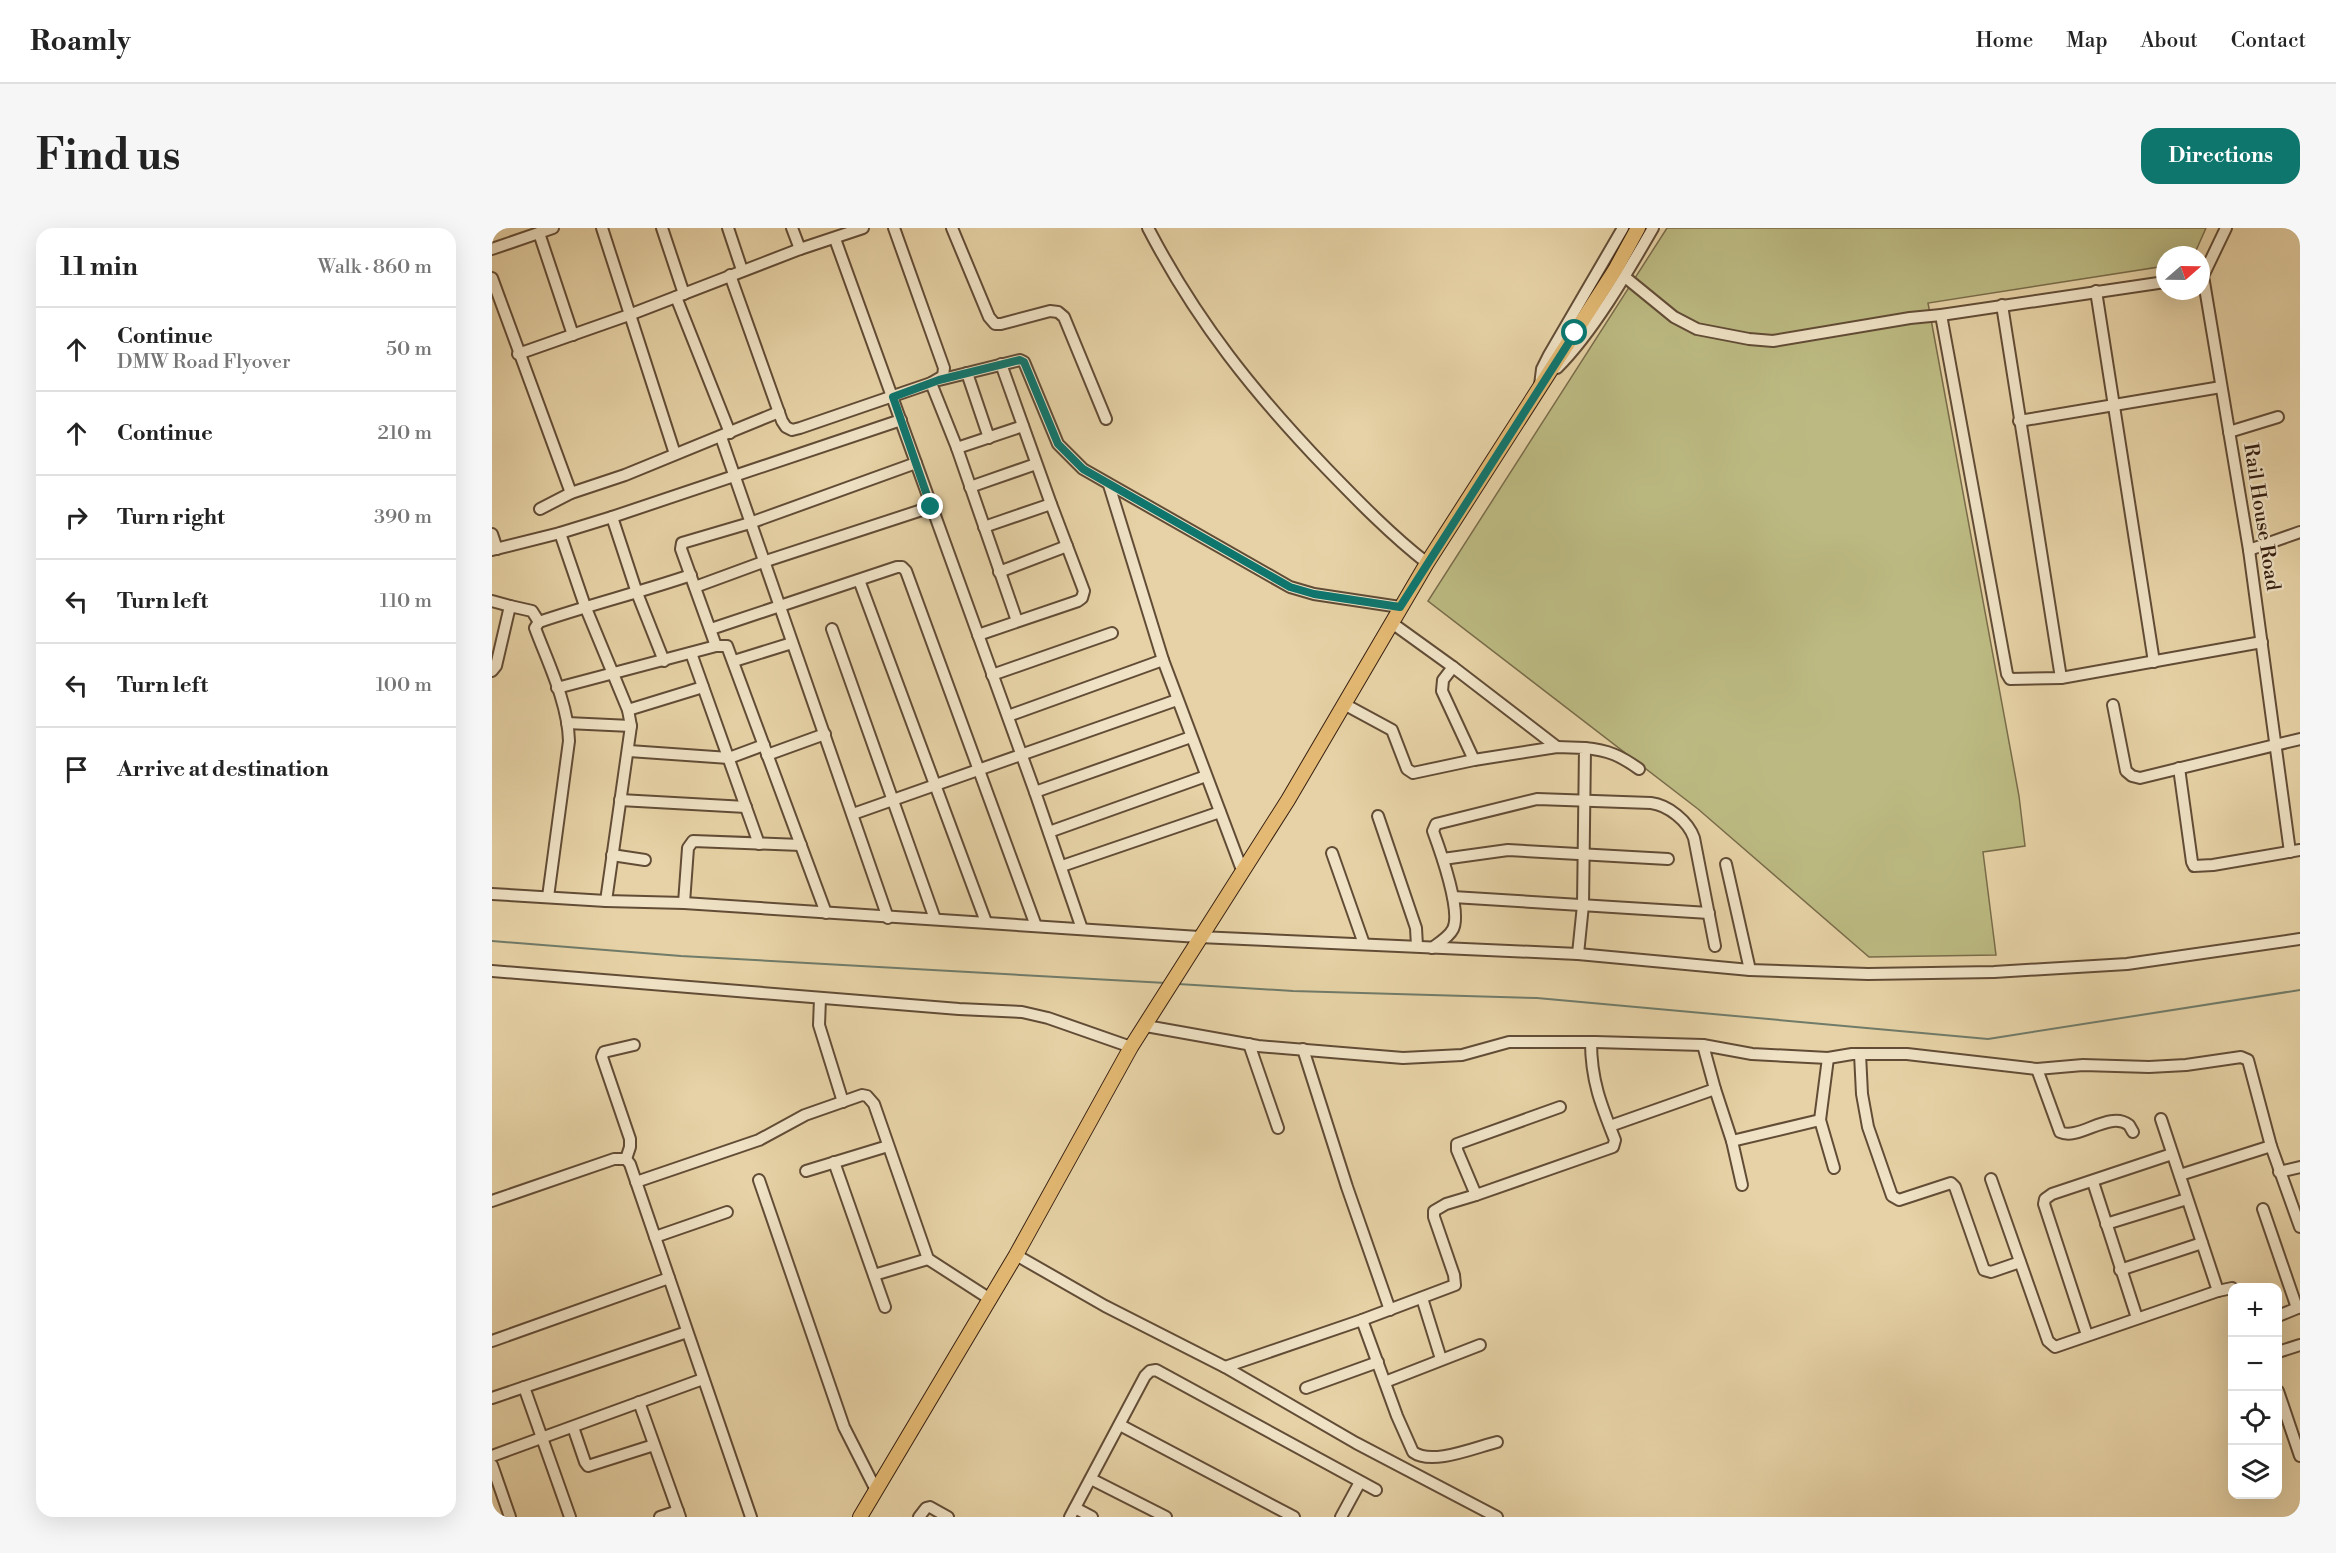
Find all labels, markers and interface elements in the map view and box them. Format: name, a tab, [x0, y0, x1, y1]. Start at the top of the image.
text: Roamly	[30, 24, 131, 59]
text: Home	[1976, 28, 2033, 54]
text: Map	[2066, 28, 2108, 54]
text: About	[2141, 28, 2198, 54]
text: Contact	[2231, 28, 2306, 54]
button: Directions	[2141, 128, 2300, 184]
text: Find us	[36, 130, 180, 183]
north arrow	[2156, 246, 2210, 300]
text: 11 min	[60, 251, 138, 283]
text: Walk · 860 m	[318, 255, 432, 280]
route start	[1561, 319, 1587, 345]
text: Continue	[117, 323, 213, 350]
icon: ahead	[60, 333, 93, 366]
text: 50 m	[386, 337, 432, 362]
text: DMW Road Flyover	[117, 350, 291, 375]
icon: ahead	[60, 417, 93, 450]
text: Continue	[117, 420, 213, 447]
text: 210 m	[377, 421, 432, 446]
street label: Rail House Road	[2237, 441, 2285, 593]
route end	[917, 493, 943, 519]
icon: right	[60, 501, 93, 534]
text: Turn right	[117, 504, 225, 531]
text: 390 m	[374, 505, 432, 530]
icon: left	[60, 585, 93, 618]
text: Turn left	[117, 588, 208, 615]
text: 110 m	[380, 589, 432, 614]
icon: left	[60, 669, 93, 702]
text: Turn left	[117, 672, 208, 699]
text: 100 m	[376, 673, 432, 698]
icon: arrive	[60, 753, 93, 786]
text: Arrive at destination	[117, 756, 329, 783]
map controls	[2228, 1283, 2282, 1499]
button: +	[2228, 1283, 2282, 1337]
button: −	[2228, 1337, 2282, 1391]
button: locate	[2228, 1391, 2282, 1445]
button: layers	[2228, 1445, 2282, 1499]

